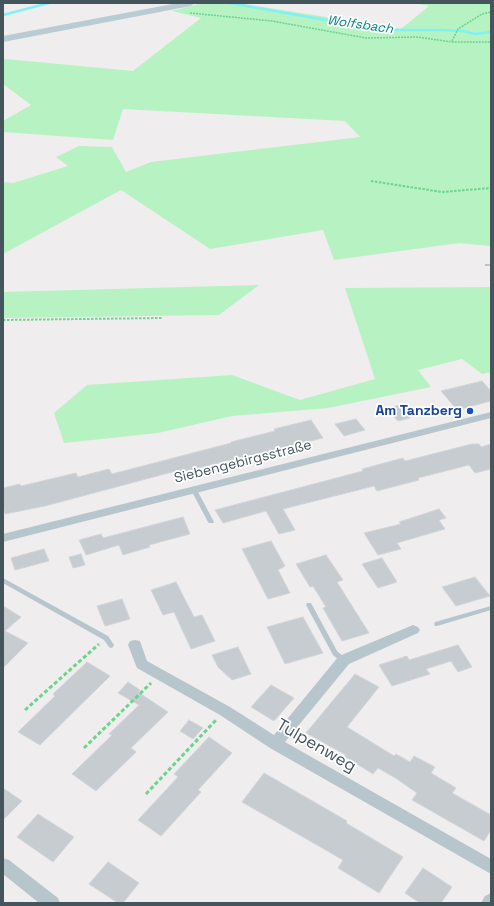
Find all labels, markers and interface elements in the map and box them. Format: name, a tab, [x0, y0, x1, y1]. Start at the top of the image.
water label: Wolfsbach	[326, 13, 394, 37]
place label: Am Tanzberg	[375, 403, 462, 419]
marker: Am Tanzberg	[465, 406, 475, 416]
street label: Siebengebirgsstraße	[172, 437, 314, 487]
street label: Tulpenweg	[272, 715, 360, 777]

